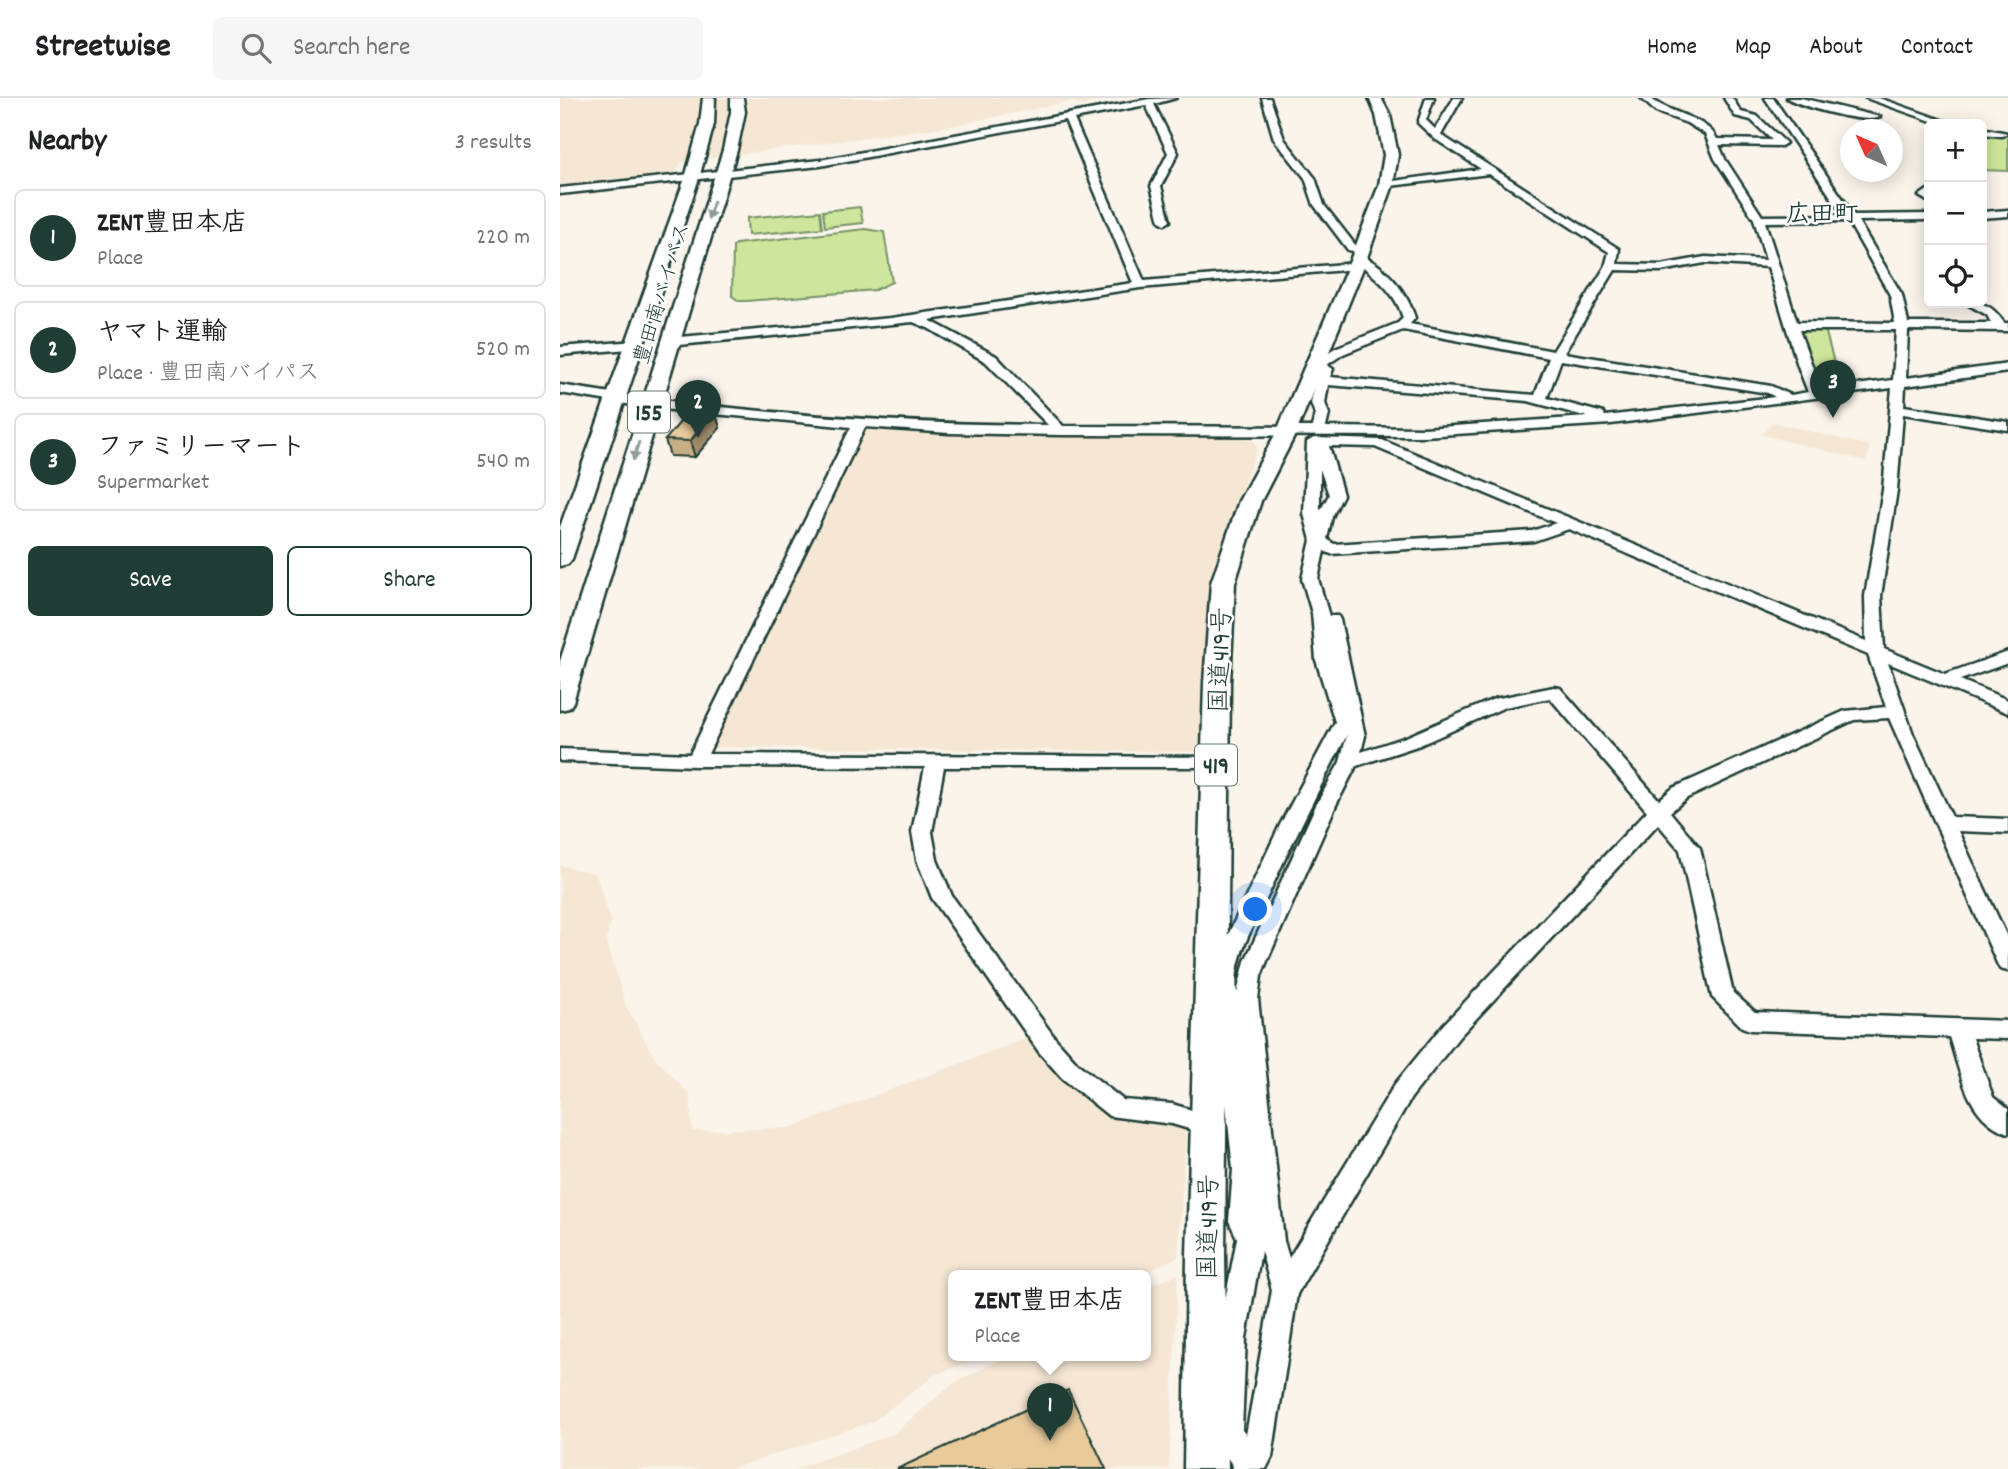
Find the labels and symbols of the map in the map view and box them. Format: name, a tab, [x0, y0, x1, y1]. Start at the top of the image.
north arrow	[1840, 119, 1903, 182]
district label: 広田町	[1786, 199, 1858, 233]
one-way arrow	[705, 200, 715, 221]
street label: 豊田南バイパス	[628, 219, 700, 368]
pin: 3	[1810, 360, 1856, 418]
pin: 2	[675, 380, 721, 438]
road number: 155	[628, 391, 670, 432]
one-way arrow	[630, 441, 641, 462]
street label: 国道419号	[1202, 606, 1243, 714]
road number: 419	[1195, 744, 1237, 786]
your location	[1238, 892, 1272, 926]
street label: 国道419号	[1191, 1174, 1230, 1281]
pin: 1	[1027, 1383, 1073, 1441]

